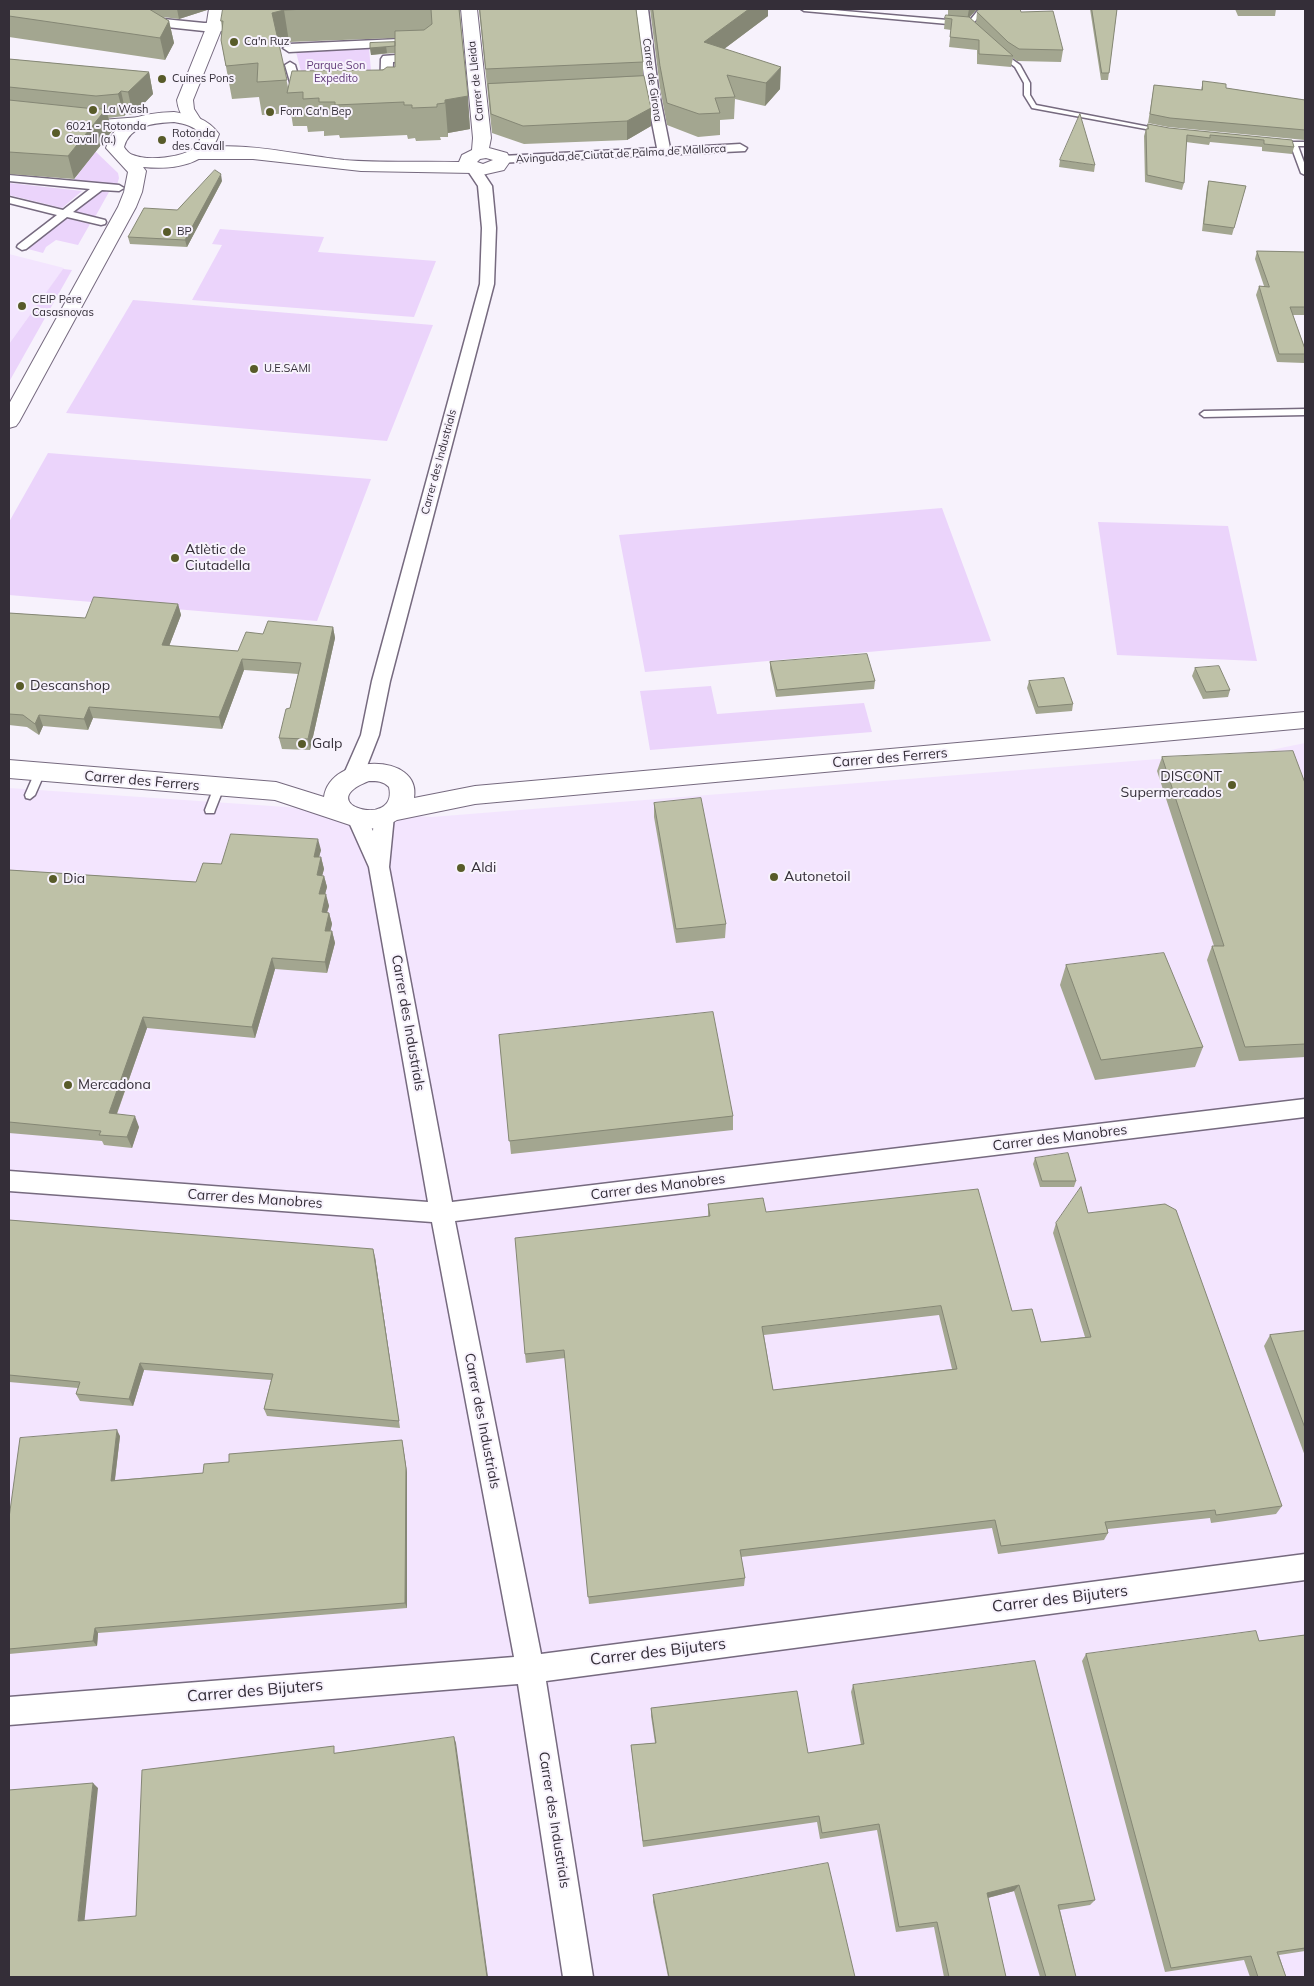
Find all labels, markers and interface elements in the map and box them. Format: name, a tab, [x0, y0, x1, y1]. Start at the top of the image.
place label: Ca'n Ruz	[244, 35, 289, 49]
marker: Ca'n Ruz	[228, 36, 240, 48]
street label: Carrer de Girona	[640, 37, 664, 123]
street label: Carrer de Lleida	[465, 40, 487, 122]
park label: Parque Son Expedito	[307, 59, 365, 85]
place label: Cuines Pons	[172, 72, 234, 86]
marker: Cuines Pons	[156, 73, 168, 85]
place label: La Wash	[103, 103, 149, 117]
marker: La Wash	[87, 104, 99, 116]
place label: Forn Ca'n Bep	[280, 105, 351, 119]
marker: Forn Ca'n Bep	[264, 106, 276, 118]
place label: 6021 - Rotonda Cavall (a.)	[66, 120, 146, 146]
marker: 6021 - Rotonda Cavall (a.)	[50, 127, 62, 139]
place label: Rotonda des Cavall	[172, 127, 224, 153]
marker: Rotonda des Cavall	[156, 134, 168, 146]
street label: Avinguda de Ciutat de Palma de Mallorca	[516, 142, 726, 166]
place label: BP	[177, 225, 192, 239]
marker: BP	[161, 226, 173, 238]
place label: CEIP Pere Casasnovas	[32, 293, 94, 319]
marker: CEIP Pere Casasnovas	[16, 300, 28, 312]
place label: U.E.SAMI	[264, 362, 311, 376]
marker: U.E.SAMI	[248, 363, 260, 375]
street label: Carrer des Industrials	[419, 408, 459, 516]
place label: Atlètic de Ciutadella	[185, 542, 250, 574]
marker: Atlètic de Ciutadella	[169, 552, 181, 564]
place label: Descanshop	[30, 678, 110, 694]
marker: Descanshop	[14, 680, 26, 692]
place label: Galp	[312, 736, 342, 752]
marker: Galp	[296, 738, 308, 750]
street label: Carrer des Ferrers	[832, 745, 948, 771]
street label: Carrer des Ferrers	[84, 768, 200, 794]
place label: DISCONT Supermercados	[1121, 769, 1222, 802]
marker: DISCONT Supermercados	[1226, 779, 1238, 791]
place label: Aldi	[471, 860, 496, 876]
marker: Aldi	[455, 862, 467, 874]
place label: Autonetoil	[784, 869, 850, 885]
place label: Dia	[63, 871, 85, 887]
marker: Autonetoil	[768, 871, 780, 883]
marker: Dia	[47, 873, 59, 885]
street label: Carrer des Industrials	[388, 954, 428, 1092]
place label: Mercadona	[78, 1077, 151, 1093]
marker: Mercadona	[62, 1079, 74, 1091]
street label: Carrer des Manobres	[992, 1121, 1128, 1155]
street label: Carrer des Manobres	[590, 1170, 726, 1204]
street label: Carrer des Manobres	[187, 1186, 323, 1212]
street label: Carrer des Industrials	[461, 1352, 503, 1490]
street label: Carrer des Bijuters	[991, 1581, 1129, 1617]
street label: Carrer des Bijuters	[589, 1634, 727, 1670]
street label: Carrer des Bijuters	[186, 1675, 324, 1707]
street label: Carrer des Industrials	[535, 1751, 573, 1889]

